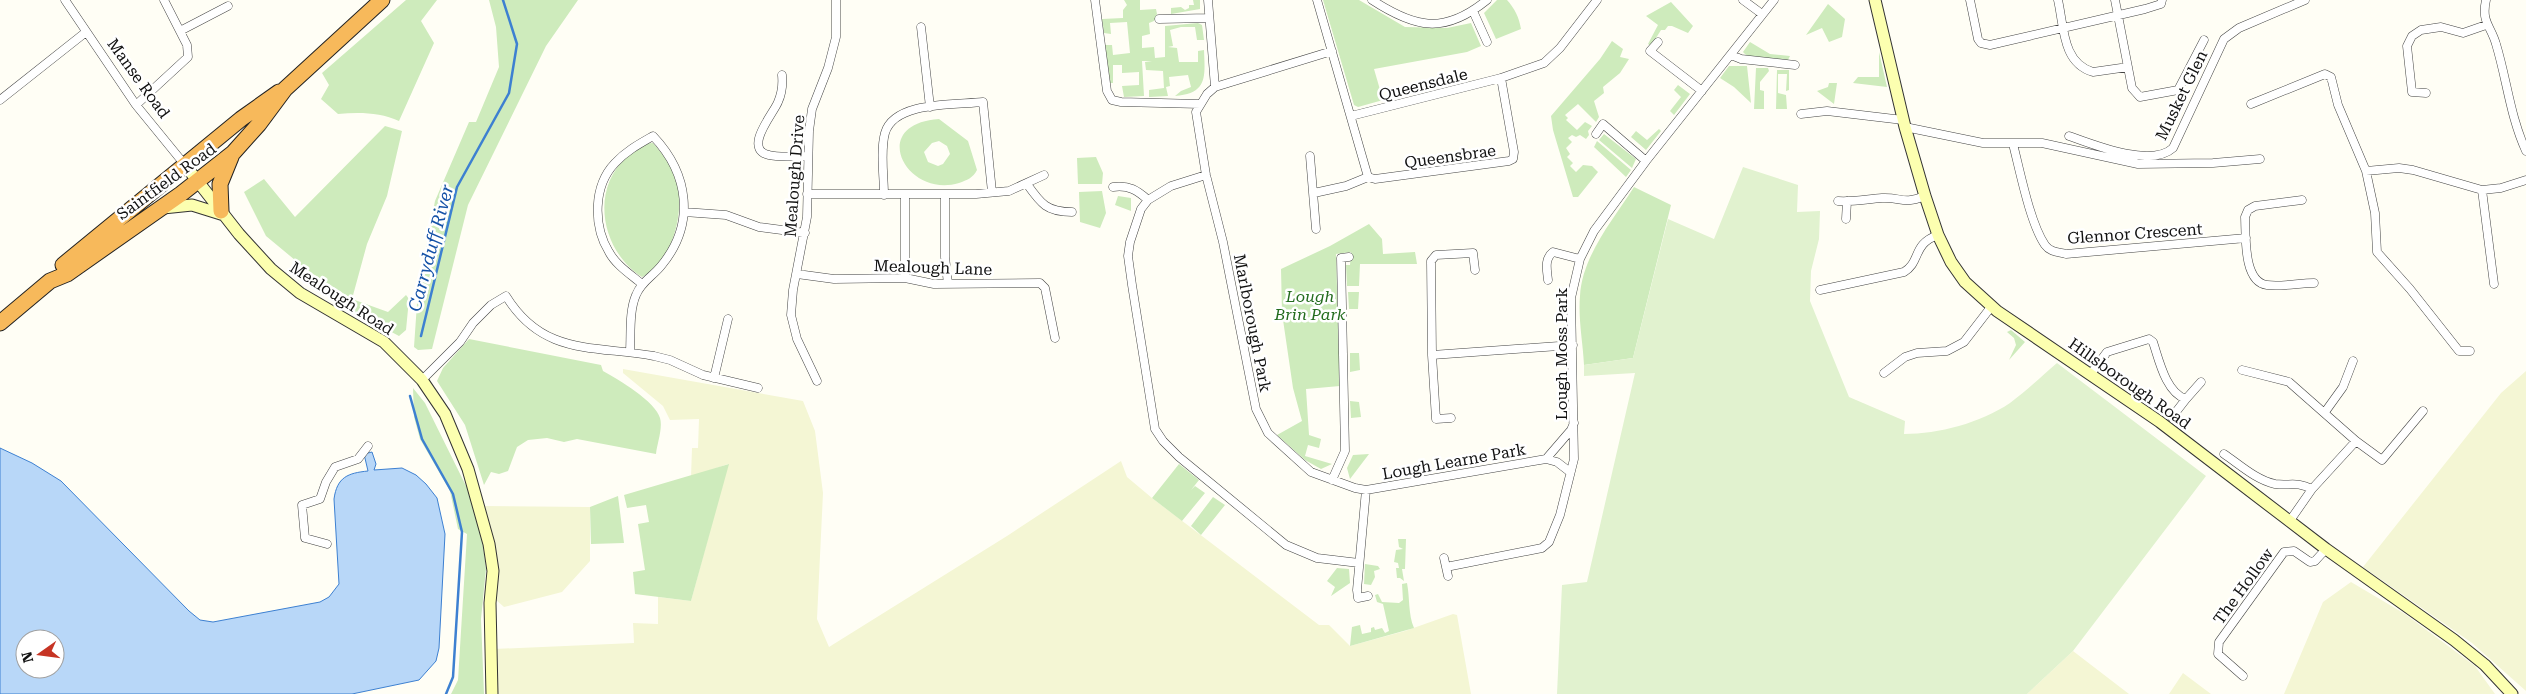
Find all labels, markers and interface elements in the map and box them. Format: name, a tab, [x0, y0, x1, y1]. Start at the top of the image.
street label: Manse Road	[103, 35, 174, 122]
street label: Musket Glen	[2152, 47, 2211, 143]
street label: Queensdale	[1377, 64, 1470, 105]
street label: Mealough Drive	[781, 114, 808, 238]
street label: Saintfield Road	[113, 139, 220, 224]
street label: Queensbrae	[1403, 141, 1497, 172]
water label: Carryduff River	[403, 182, 458, 314]
street label: Glennor Crescent	[2067, 219, 2203, 248]
street label: Marlborough Park	[1230, 252, 1275, 394]
street label: Mealough Lane	[873, 256, 993, 279]
street label: Mealough Road	[286, 258, 397, 339]
park label: Lough Brin Park	[1273, 287, 1346, 324]
street label: Lough Moss Park	[1552, 288, 1571, 420]
street label: Hillsborough Road	[2065, 334, 2195, 433]
street label: Lough Learne Park	[1381, 439, 1527, 483]
street label: The Hollow	[2209, 544, 2278, 628]
north arrow	[15, 629, 65, 679]
text: N	[18, 650, 36, 664]

